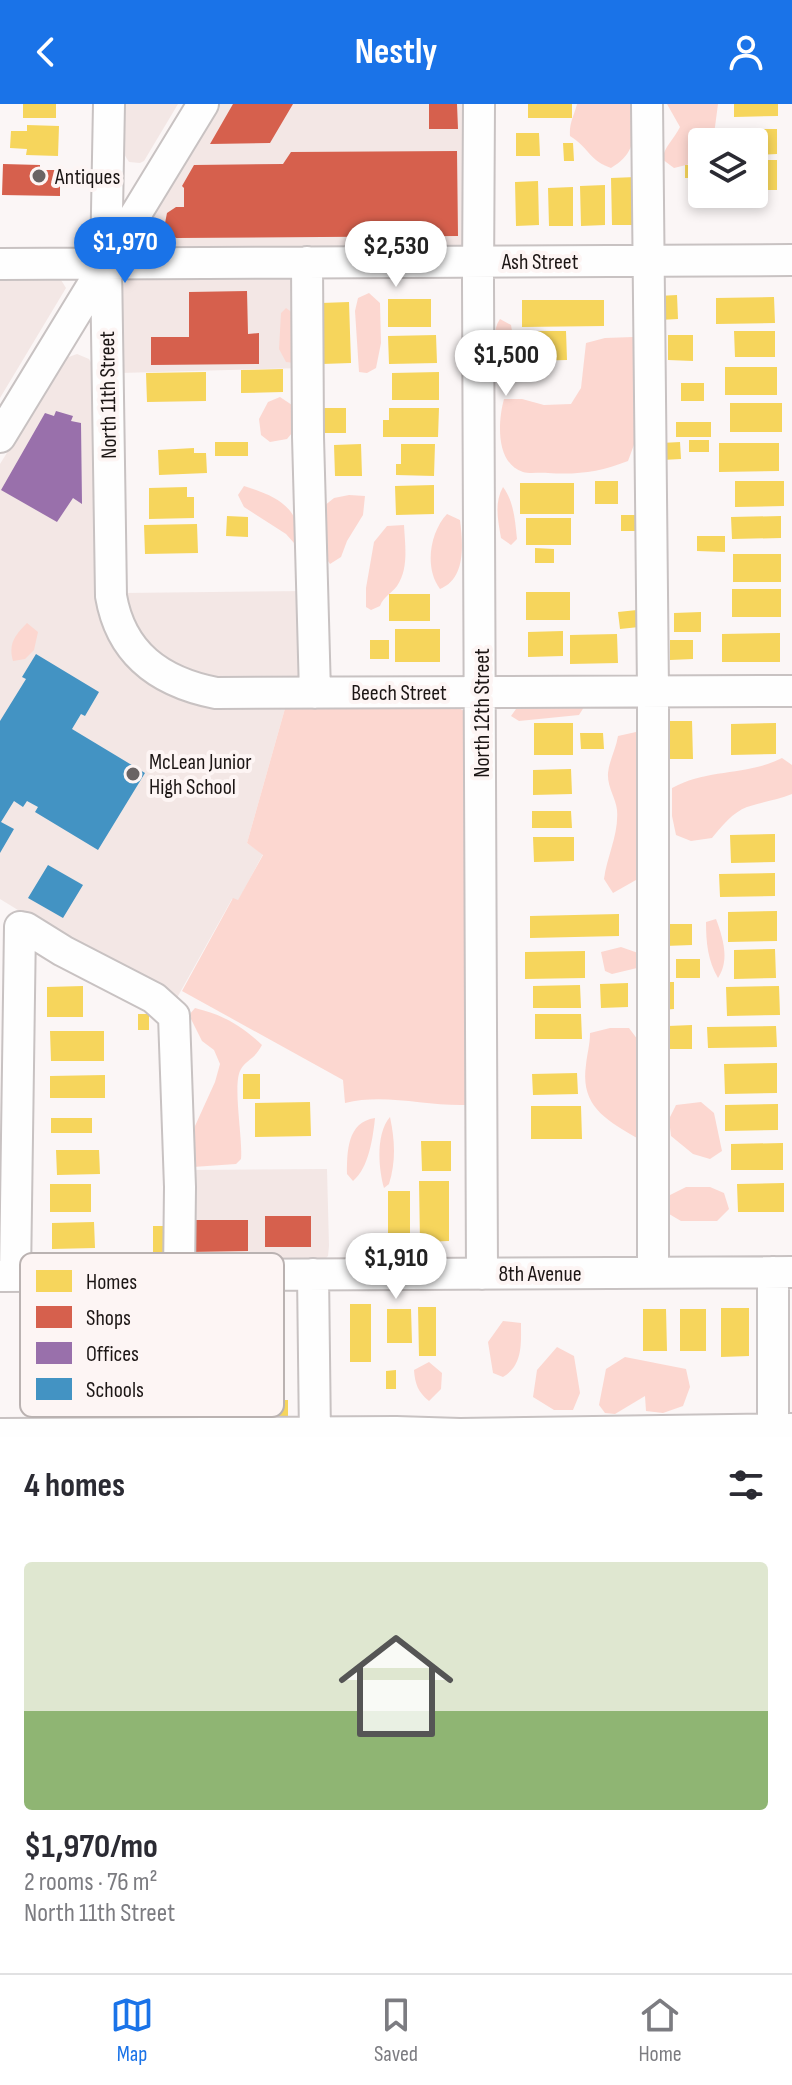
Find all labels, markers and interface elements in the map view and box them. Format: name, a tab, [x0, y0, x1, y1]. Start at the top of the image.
icon: back	[24, 30, 68, 74]
icon: person	[724, 30, 768, 74]
text: Nestly	[355, 31, 437, 74]
map controls	[688, 128, 768, 208]
button: layers	[688, 128, 768, 208]
place label: Antiques	[54, 164, 120, 191]
marker: Antiques	[30, 167, 48, 185]
pin: $1,970	[60, 217, 190, 285]
pin: $2,530	[331, 221, 461, 289]
text: $1,970	[92, 227, 158, 258]
text: $2,530	[363, 231, 429, 262]
street label: Ash Street	[501, 249, 579, 276]
pin: $1,500	[441, 330, 571, 398]
street label: North 11th Street	[94, 331, 123, 459]
text: $1,500	[473, 340, 539, 371]
street label: North 12th Street	[469, 648, 496, 778]
street label: Beech Street	[351, 680, 447, 707]
place label: McLean Junior High School	[149, 749, 252, 801]
marker: McLean Junior High School	[124, 765, 142, 783]
pin: $1,910	[331, 1233, 461, 1301]
text: $1,910	[364, 1243, 428, 1274]
legend	[20, 1253, 284, 1417]
street label: 8th Avenue	[498, 1261, 582, 1288]
text: Homes	[86, 1269, 137, 1296]
text: Shops	[86, 1305, 131, 1332]
text: Offices	[86, 1341, 139, 1368]
text: Schools	[86, 1377, 144, 1404]
icon: filters	[724, 1463, 768, 1507]
text: 4 homes	[24, 1465, 125, 1506]
icon: home	[324, 1614, 468, 1758]
text: $1,970/mo	[24, 1826, 158, 1867]
text: 2 rooms · 76 m²	[24, 1867, 158, 1898]
text: North 11th Street	[24, 1898, 175, 1929]
tab: Map	[110, 1993, 154, 2068]
tab: Saved	[374, 1993, 418, 2068]
tab: Home	[638, 1993, 682, 2068]

